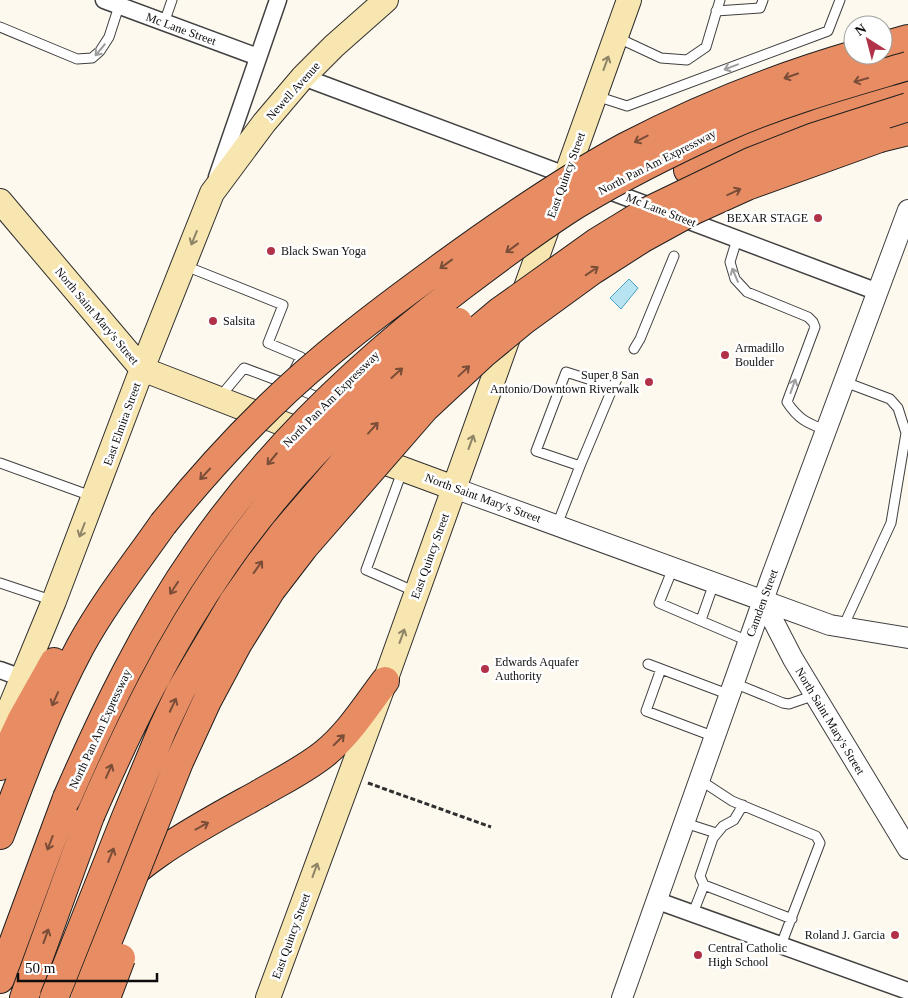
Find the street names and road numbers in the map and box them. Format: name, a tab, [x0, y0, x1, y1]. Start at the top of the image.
street label: Mc Lane Street	[144, 10, 219, 48]
street label: Newell Avenue	[263, 59, 323, 123]
street label: North Pan Am Expressway	[596, 126, 718, 198]
street label: East Quincy Street	[544, 130, 588, 220]
street label: Mc Lane Street	[624, 190, 699, 230]
street label: North Saint Mary's Street	[52, 265, 142, 368]
street label: North Pan Am Expressway	[280, 348, 382, 450]
street label: East Elmira Street	[100, 380, 144, 467]
street label: North Saint Mary's Street	[423, 470, 544, 526]
street label: East Quincy Street	[408, 511, 452, 601]
street label: Camden Street	[743, 567, 781, 639]
street label: North Saint Mary's Street	[792, 665, 868, 778]
street label: North Pan Am Expressway	[66, 667, 134, 791]
street label: East Quincy Street	[269, 891, 313, 981]

